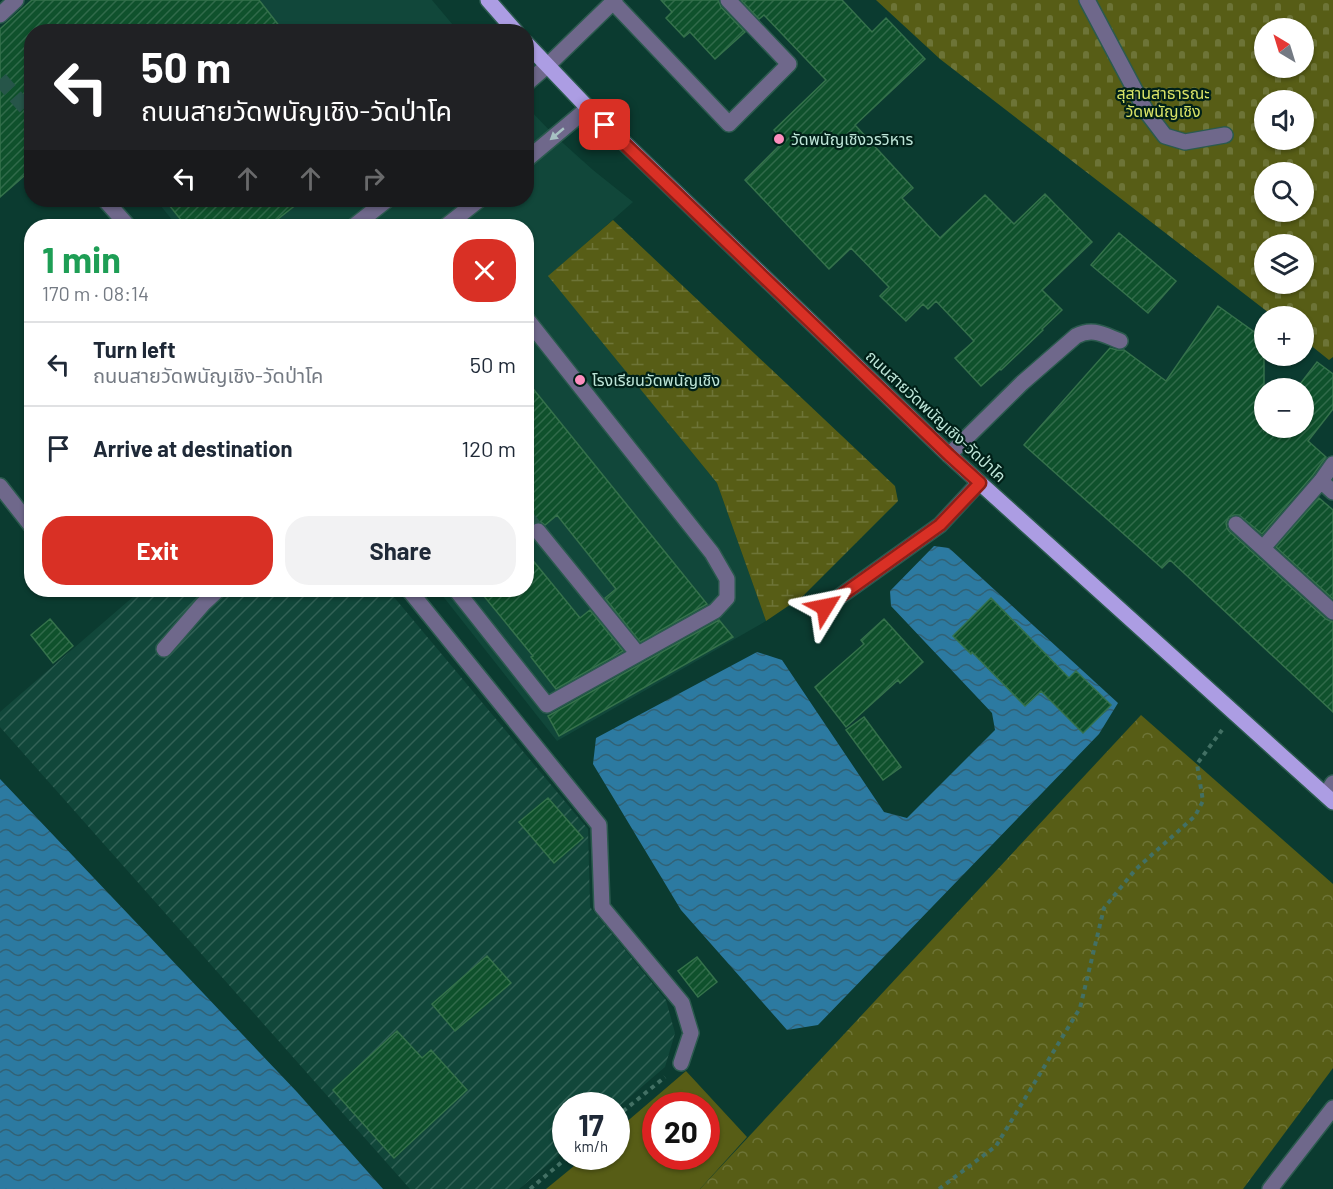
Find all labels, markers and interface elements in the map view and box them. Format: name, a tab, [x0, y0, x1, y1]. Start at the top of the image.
north arrow	[1254, 18, 1314, 78]
map controls	[1254, 18, 1314, 438]
text: 50 m	[141, 41, 231, 91]
icon: left	[42, 48, 120, 126]
park label: สุสานสาธารณะ วัดพนัญเชิง	[1116, 83, 1210, 120]
button: sound	[1254, 90, 1314, 150]
text: ถนนสายวัดพนัญเชิง-วัดป่าโค	[141, 94, 452, 126]
pin	[579, 99, 630, 150]
icon: arrive	[588, 108, 621, 141]
one-way arrow	[550, 127, 565, 140]
place label: วัดพนัญเชิงวรวิหาร	[791, 129, 914, 148]
marker: วัดพนัญเชิงวรวิหาร	[772, 132, 786, 146]
icon: left	[168, 162, 201, 195]
icon: ahead	[231, 162, 264, 195]
icon: ahead	[294, 162, 327, 195]
icon: right	[357, 162, 390, 195]
button: search	[1254, 162, 1314, 222]
button: layers	[1254, 234, 1314, 294]
text: 1 min	[42, 237, 121, 280]
button: close	[453, 239, 516, 302]
text: 170 m · 08:14	[42, 281, 149, 305]
button: +	[1254, 306, 1314, 366]
text: Turn left	[93, 336, 176, 362]
street label: ถนนสายวัดพนัญเชิง-วัดป่าโค	[862, 346, 1010, 485]
icon: left	[42, 348, 75, 381]
text: 50 m	[470, 351, 516, 377]
text: ถนนสายวัดพนัญเชิง-วัดป่าโค	[93, 363, 323, 387]
place label: โรงเรียนวัดพนัญเชิง	[592, 370, 720, 389]
marker: โรงเรียนวัดพนัญเชิง	[573, 373, 587, 387]
button: −	[1254, 378, 1314, 438]
icon: arrive	[42, 432, 75, 465]
text: Arrive at destination	[93, 435, 292, 461]
text: 120 m	[461, 435, 516, 461]
button: Exit	[42, 516, 273, 585]
button: Share	[285, 516, 516, 585]
position arrow	[793, 575, 857, 639]
speed limit sign: 20	[642, 1092, 720, 1170]
text: 17	[578, 1106, 604, 1142]
text: km/h	[574, 1137, 608, 1155]

